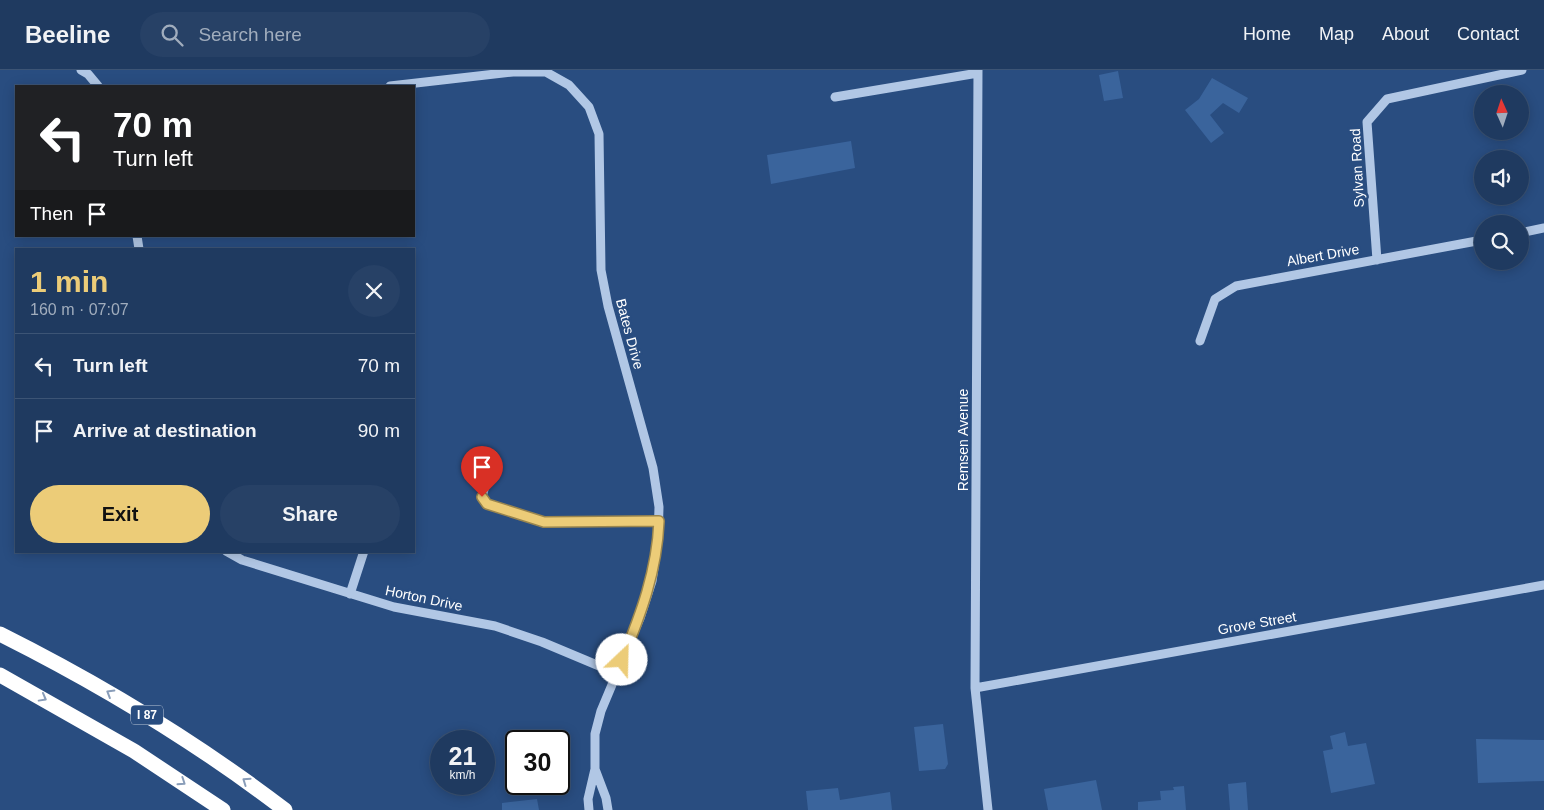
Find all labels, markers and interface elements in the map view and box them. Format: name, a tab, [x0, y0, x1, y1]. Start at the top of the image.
search box	[140, 12, 490, 57]
text: Beeline	[25, 21, 110, 48]
icon: search	[158, 21, 186, 49]
text: Search here	[198, 24, 302, 45]
text: Home	[1243, 24, 1291, 44]
text: Map	[1319, 24, 1354, 44]
text: About	[1382, 24, 1429, 44]
text: Contact	[1457, 24, 1519, 44]
north arrow	[1474, 85, 1529, 140]
map controls	[1474, 85, 1529, 270]
icon: left	[30, 105, 95, 170]
text: 70 m	[113, 105, 193, 144]
street label: Sylvan Road	[1347, 128, 1367, 208]
text: Turn left	[113, 146, 193, 171]
button: sound	[1474, 150, 1529, 205]
icon: arrive	[83, 200, 111, 228]
text: Then	[30, 203, 73, 224]
button: search	[1474, 215, 1529, 270]
street label: Albert Drive	[1286, 241, 1361, 269]
text: 1 min	[30, 265, 108, 298]
button: close	[348, 265, 400, 317]
street label: Bates Drive	[613, 297, 647, 371]
text: 160 m · 07:07	[30, 301, 129, 318]
icon: left	[30, 352, 58, 380]
text: Turn left	[73, 355, 148, 376]
text: 70 m	[358, 355, 400, 376]
street label: Remsen Avenue	[955, 389, 971, 491]
icon: arrive	[30, 417, 58, 445]
text: Arrive at destination	[73, 420, 257, 441]
text: 90 m	[358, 420, 400, 441]
pin	[461, 446, 503, 497]
icon: arrive	[468, 453, 496, 481]
button: Exit	[30, 485, 210, 543]
button: Share	[220, 485, 400, 543]
street label: Horton Drive	[384, 582, 464, 614]
street label: Grove Street	[1217, 608, 1298, 638]
position arrow	[595, 633, 647, 685]
one-way arrow	[106, 689, 115, 699]
one-way arrow	[38, 691, 47, 701]
road number: I 87	[131, 706, 163, 724]
speed limit sign: 30	[505, 730, 570, 795]
text: 21	[449, 742, 476, 770]
text: km/h	[449, 768, 476, 782]
one-way arrow	[177, 776, 186, 785]
one-way arrow	[242, 778, 252, 787]

